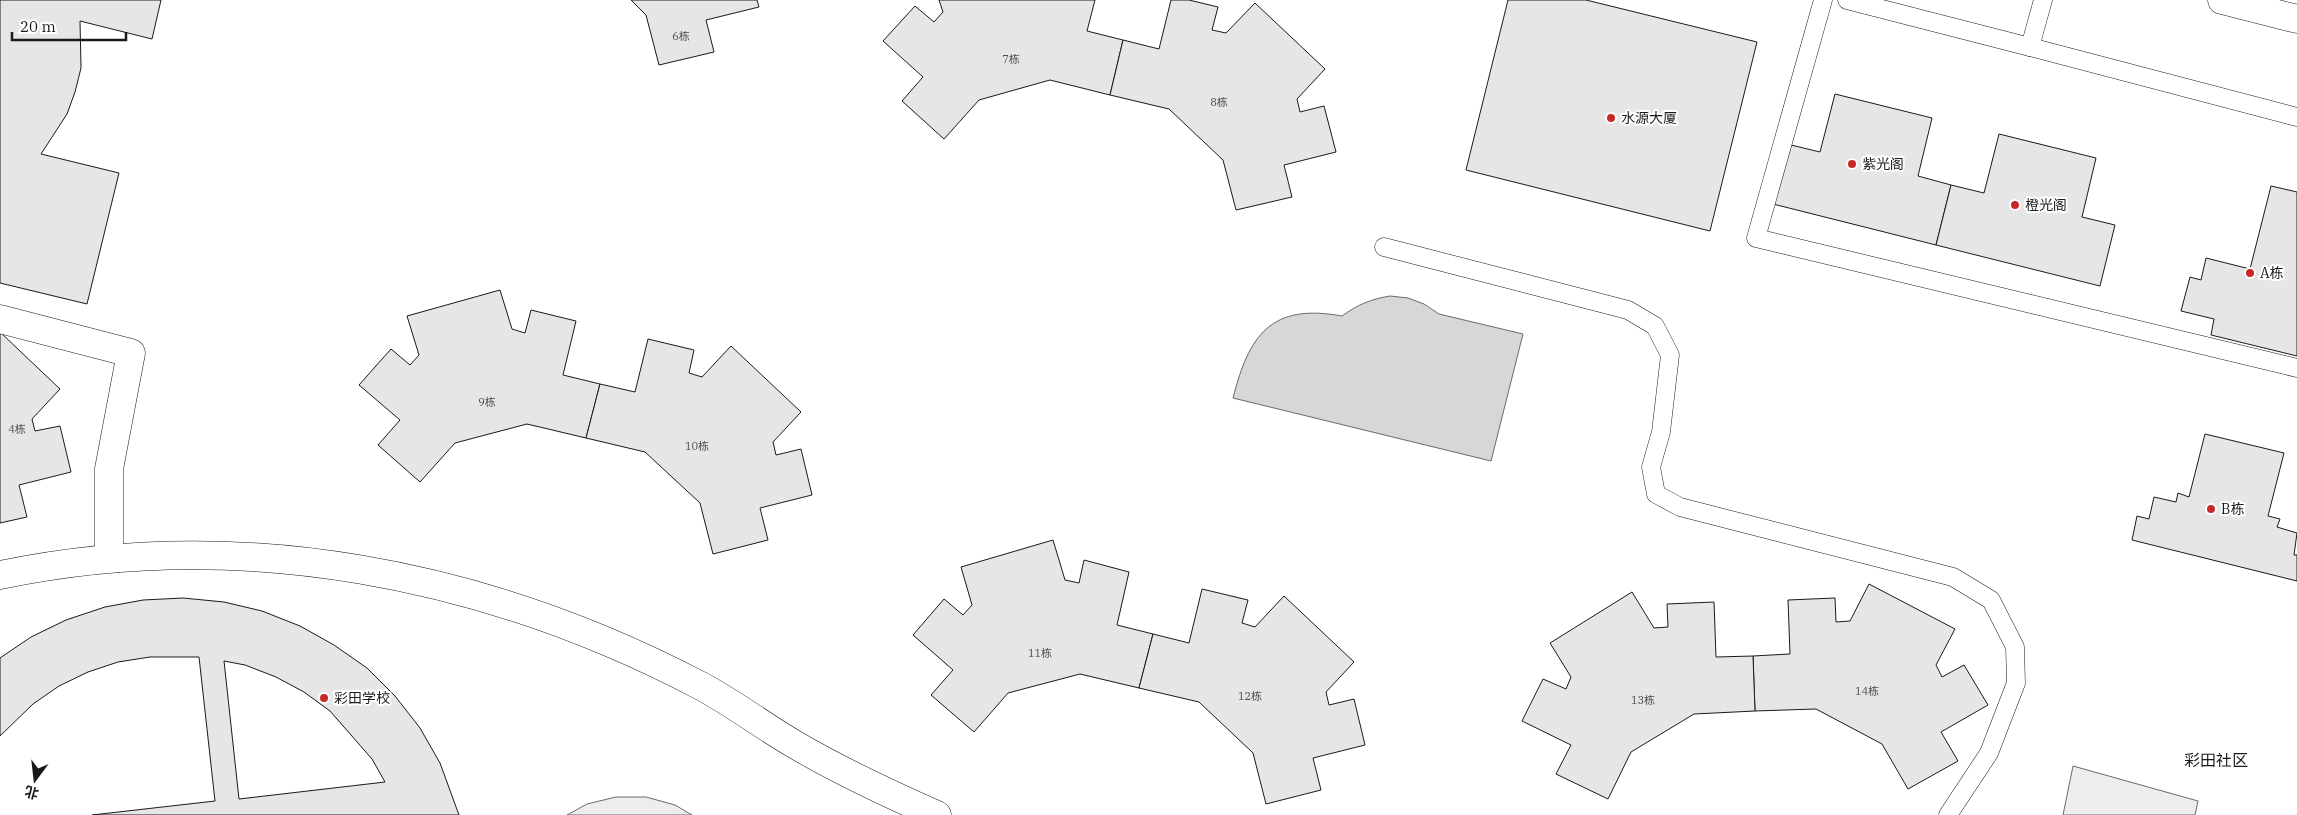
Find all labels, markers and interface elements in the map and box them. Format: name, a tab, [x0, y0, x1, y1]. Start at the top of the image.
scale bar	[12, 10, 126, 42]
text: 20 m	[20, 17, 56, 36]
house number: 6栋	[672, 29, 690, 43]
house number: 7栋	[1002, 52, 1020, 66]
house number: 8栋	[1210, 95, 1228, 109]
place label: 水源大厦	[1621, 109, 1677, 127]
marker: 水源大厦	[1605, 112, 1617, 124]
place label: 紫光阁	[1862, 155, 1904, 173]
marker: 紫光阁	[1846, 158, 1858, 170]
place label: 橙光阁	[2025, 196, 2067, 214]
marker: 橙光阁	[2009, 199, 2021, 211]
place label: A栋	[2260, 264, 2284, 282]
marker: A栋	[2244, 267, 2256, 279]
house number: 9栋	[478, 395, 496, 409]
house number: 4栋	[8, 422, 26, 436]
house number: 10栋	[685, 439, 709, 453]
place label: B栋	[2221, 500, 2244, 518]
marker: B栋	[2205, 503, 2217, 515]
house number: 11栋	[1028, 646, 1052, 660]
house number: 14栋	[1855, 684, 1879, 698]
place label: 彩田学校	[334, 689, 390, 707]
house number: 12栋	[1238, 689, 1262, 703]
marker: 彩田学校	[318, 692, 330, 704]
house number: 13栋	[1631, 693, 1655, 707]
district label: 彩田社区	[2184, 750, 2248, 770]
north arrow	[10, 755, 60, 805]
text: 北	[23, 782, 41, 803]

